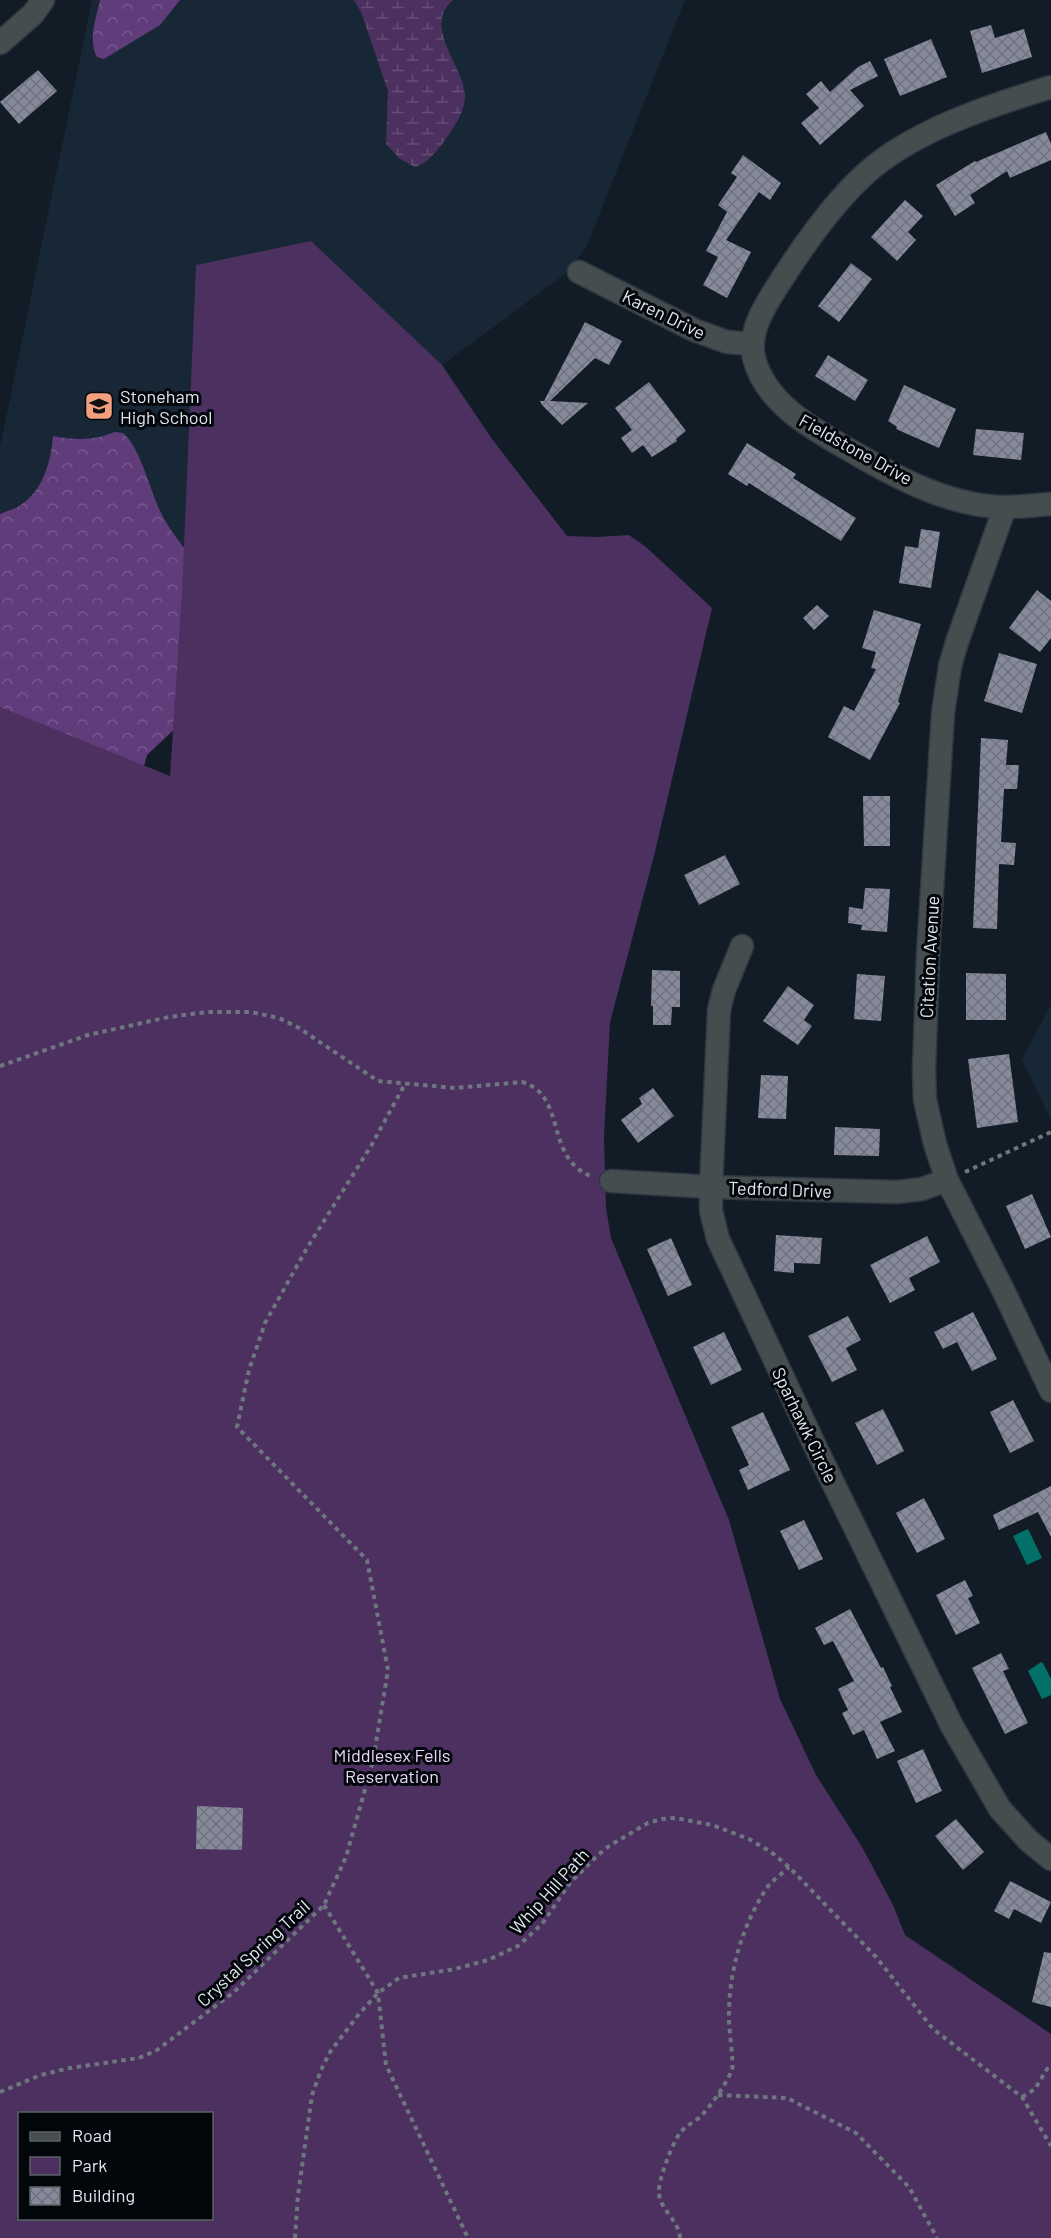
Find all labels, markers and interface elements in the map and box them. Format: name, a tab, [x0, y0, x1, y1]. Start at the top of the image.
street label: Karen Drive	[619, 284, 709, 344]
place label: Stoneham High School	[120, 385, 213, 428]
school or university icon: Stoneham High School	[83, 390, 115, 422]
street label: Fieldstone Drive	[796, 409, 916, 489]
street label: Citation Avenue	[915, 895, 943, 1019]
street label: Tedford Drive	[728, 1176, 832, 1202]
street label: Sparhawk Circle	[768, 1364, 842, 1486]
park label: Middlesex Fells Reservation	[334, 1744, 450, 1787]
street label: Whip Hill Path	[505, 1844, 593, 1938]
street label: Crystal Spring Trail	[192, 1895, 314, 2011]
legend	[18, 2112, 213, 2220]
text: Road	[72, 2124, 112, 2146]
text: Park	[72, 2154, 107, 2176]
text: Building	[72, 2184, 135, 2206]

